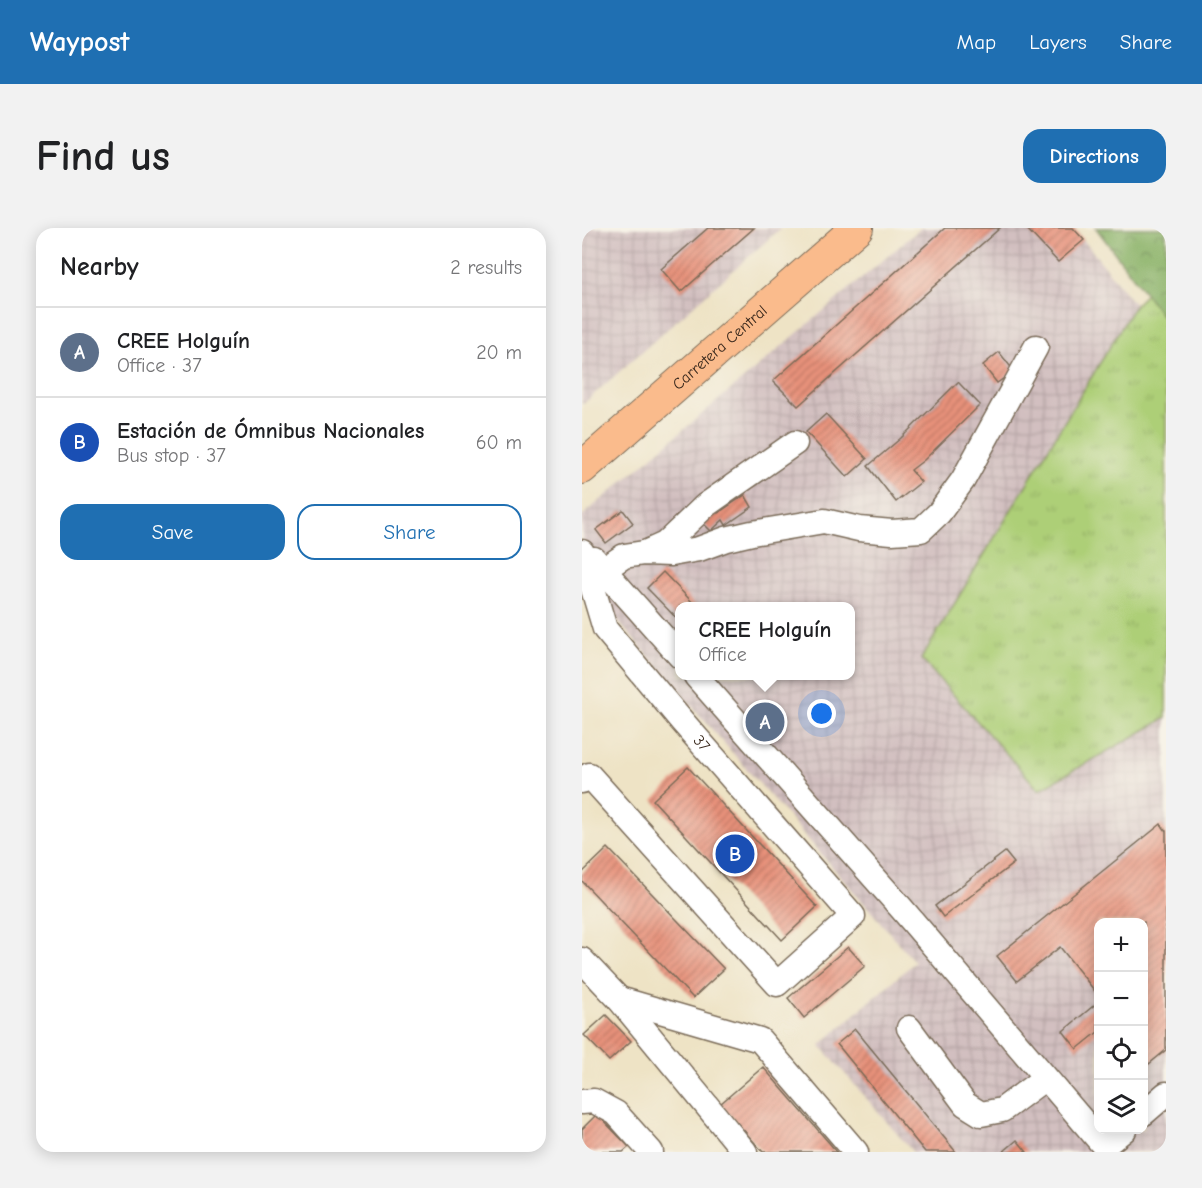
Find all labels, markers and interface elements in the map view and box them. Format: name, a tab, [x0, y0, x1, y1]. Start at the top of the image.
text: Waypost	[30, 26, 130, 58]
text: Map	[957, 30, 996, 54]
text: Layers	[1029, 30, 1087, 54]
text: Share	[1120, 30, 1172, 54]
button: Directions	[1023, 129, 1166, 183]
text: Find us	[36, 132, 170, 181]
text: Nearby	[60, 252, 139, 282]
text: 2 results	[450, 256, 522, 279]
street label: Carretera Central	[669, 302, 771, 394]
text: CREE Holguín	[117, 328, 250, 354]
text: A	[74, 341, 85, 364]
text: 20 m	[476, 341, 522, 364]
text: Office · 37	[117, 354, 202, 377]
text: Estación de Ómnibus Nacionales	[117, 418, 424, 444]
text: B	[73, 431, 86, 454]
text: 60 m	[476, 431, 522, 454]
text: Bus stop · 37	[117, 444, 226, 467]
button: Save	[60, 504, 285, 560]
button: Share	[297, 504, 522, 560]
popup	[675, 602, 855, 680]
text: CREE Holguín	[698, 617, 832, 643]
text: Office	[698, 643, 747, 666]
your location	[807, 699, 836, 728]
pin: A	[746, 700, 784, 744]
street label: 37	[690, 732, 714, 756]
pin: B	[716, 832, 754, 876]
map controls	[1094, 918, 1148, 1134]
button: +	[1094, 918, 1148, 972]
button: −	[1094, 972, 1148, 1026]
button: locate	[1094, 1026, 1148, 1080]
button: layers	[1094, 1080, 1148, 1134]

